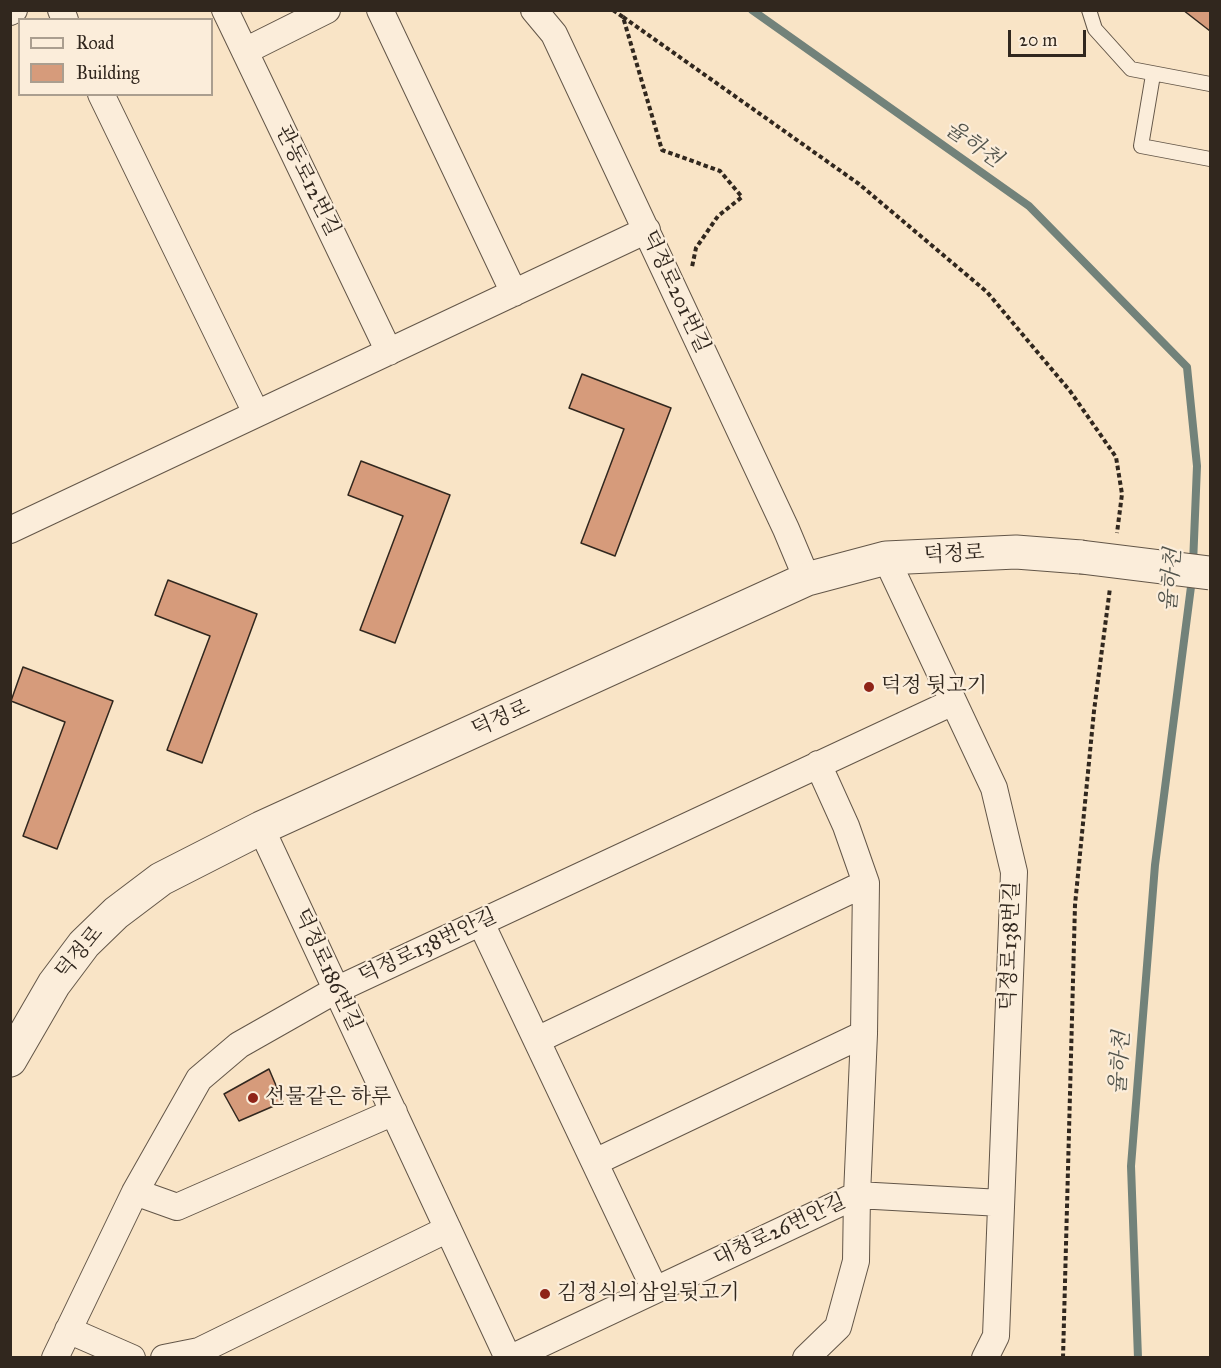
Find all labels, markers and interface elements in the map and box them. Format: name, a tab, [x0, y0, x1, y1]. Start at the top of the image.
legend	[18, 18, 213, 96]
scale bar	[1011, 18, 1089, 56]
text: 20 m	[1019, 29, 1057, 51]
text: Road	[76, 32, 114, 54]
text: Building	[76, 62, 139, 84]
water label: 율하천	[939, 116, 1007, 174]
street label: 관동로12번길	[269, 122, 345, 240]
street label: 덕정로201번길	[636, 227, 714, 357]
street label: 덕정로	[923, 541, 985, 569]
water label: 율하천	[1156, 547, 1188, 613]
place label: 덕정 뒷고기	[881, 674, 987, 700]
marker: 덕정 뒷고기	[862, 680, 876, 694]
street label: 덕정로	[468, 695, 534, 743]
street label: 덕정로138번길	[996, 881, 1026, 1011]
street label: 덕정로138번안길	[355, 904, 501, 990]
street label: 덕정로186번길	[288, 905, 366, 1035]
street label: 덕정로	[51, 922, 109, 984]
water label: 율하천	[1106, 1030, 1136, 1096]
place label: 선물같은 하루	[265, 1085, 391, 1111]
marker: 선물같은 하루	[246, 1091, 260, 1105]
street label: 대청로26번안길	[710, 1189, 850, 1273]
place label: 김정식의삼일뒷고기	[557, 1281, 740, 1307]
marker: 김정식의삼일뒷고기	[538, 1287, 552, 1301]

